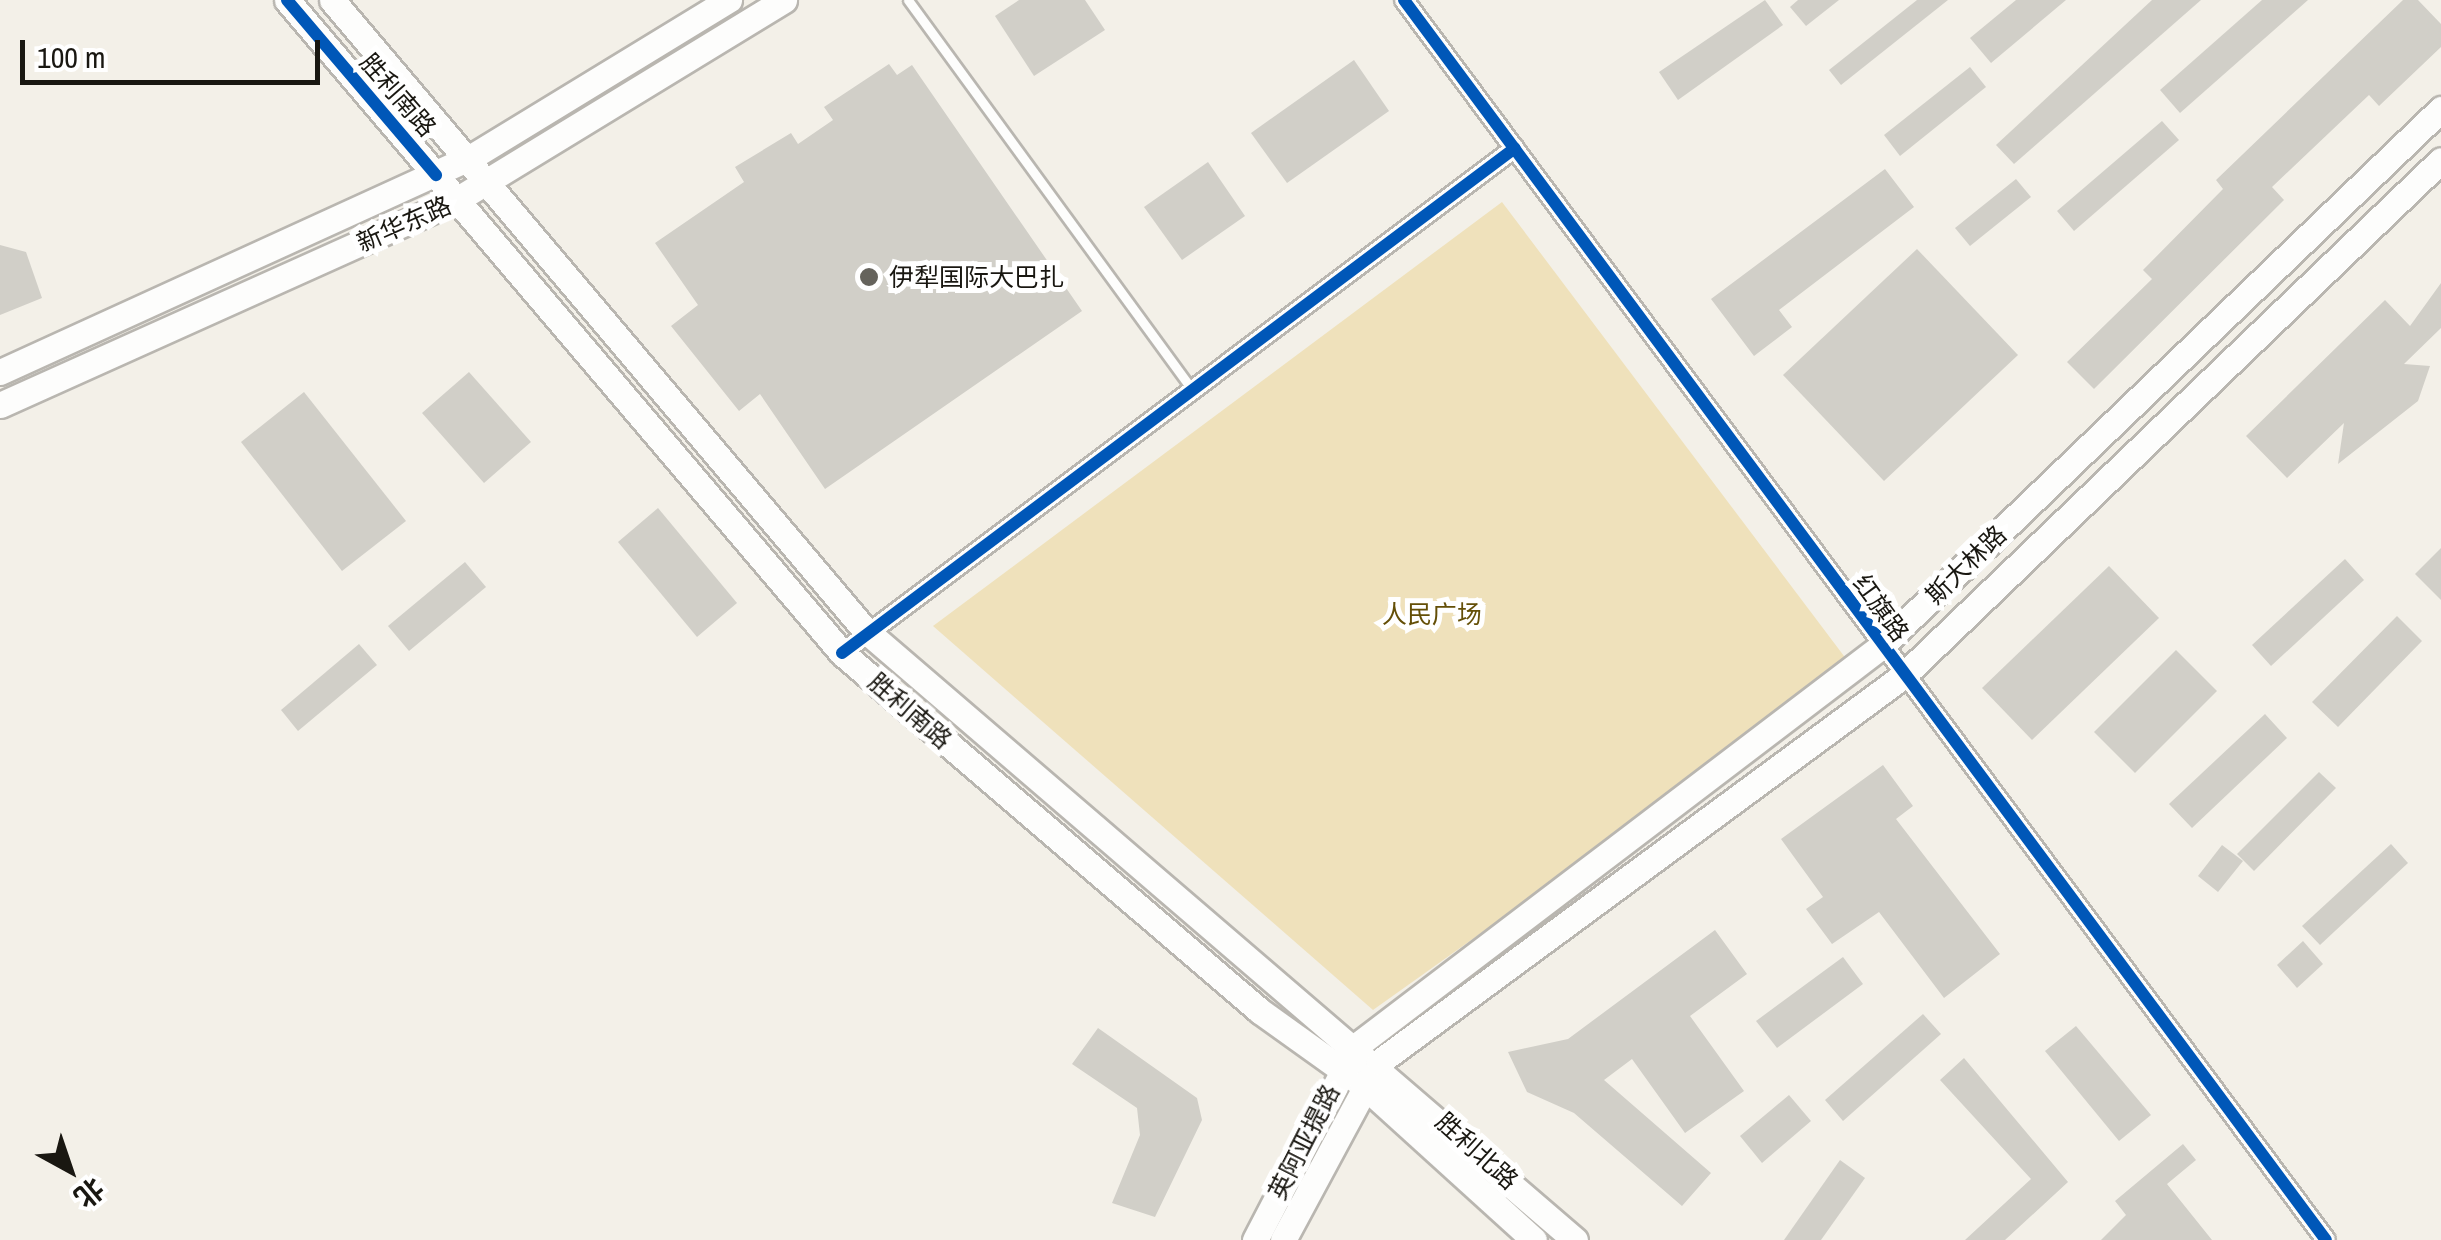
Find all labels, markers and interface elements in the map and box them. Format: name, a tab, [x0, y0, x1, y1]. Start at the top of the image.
scale bar	[25, 20, 325, 82]
text: 100 m	[37, 37, 105, 77]
street label: 胜利南路	[354, 47, 442, 143]
street label: 新华东路	[352, 190, 456, 258]
place label: 伊犁国际大巴扎	[889, 262, 1064, 292]
marker: 伊犁国际大巴扎	[858, 266, 880, 288]
street label: 斯大林路	[1920, 519, 2012, 611]
street label: 红旗路	[1847, 569, 1915, 647]
park label: 人民广场	[1382, 599, 1482, 629]
street label: 胜利南路	[862, 667, 958, 755]
street label: 英阿亚提路	[1262, 1080, 1346, 1204]
street label: 胜利北路	[1430, 1106, 1524, 1196]
north arrow	[20, 1120, 120, 1220]
text: 北	[66, 1169, 112, 1217]

